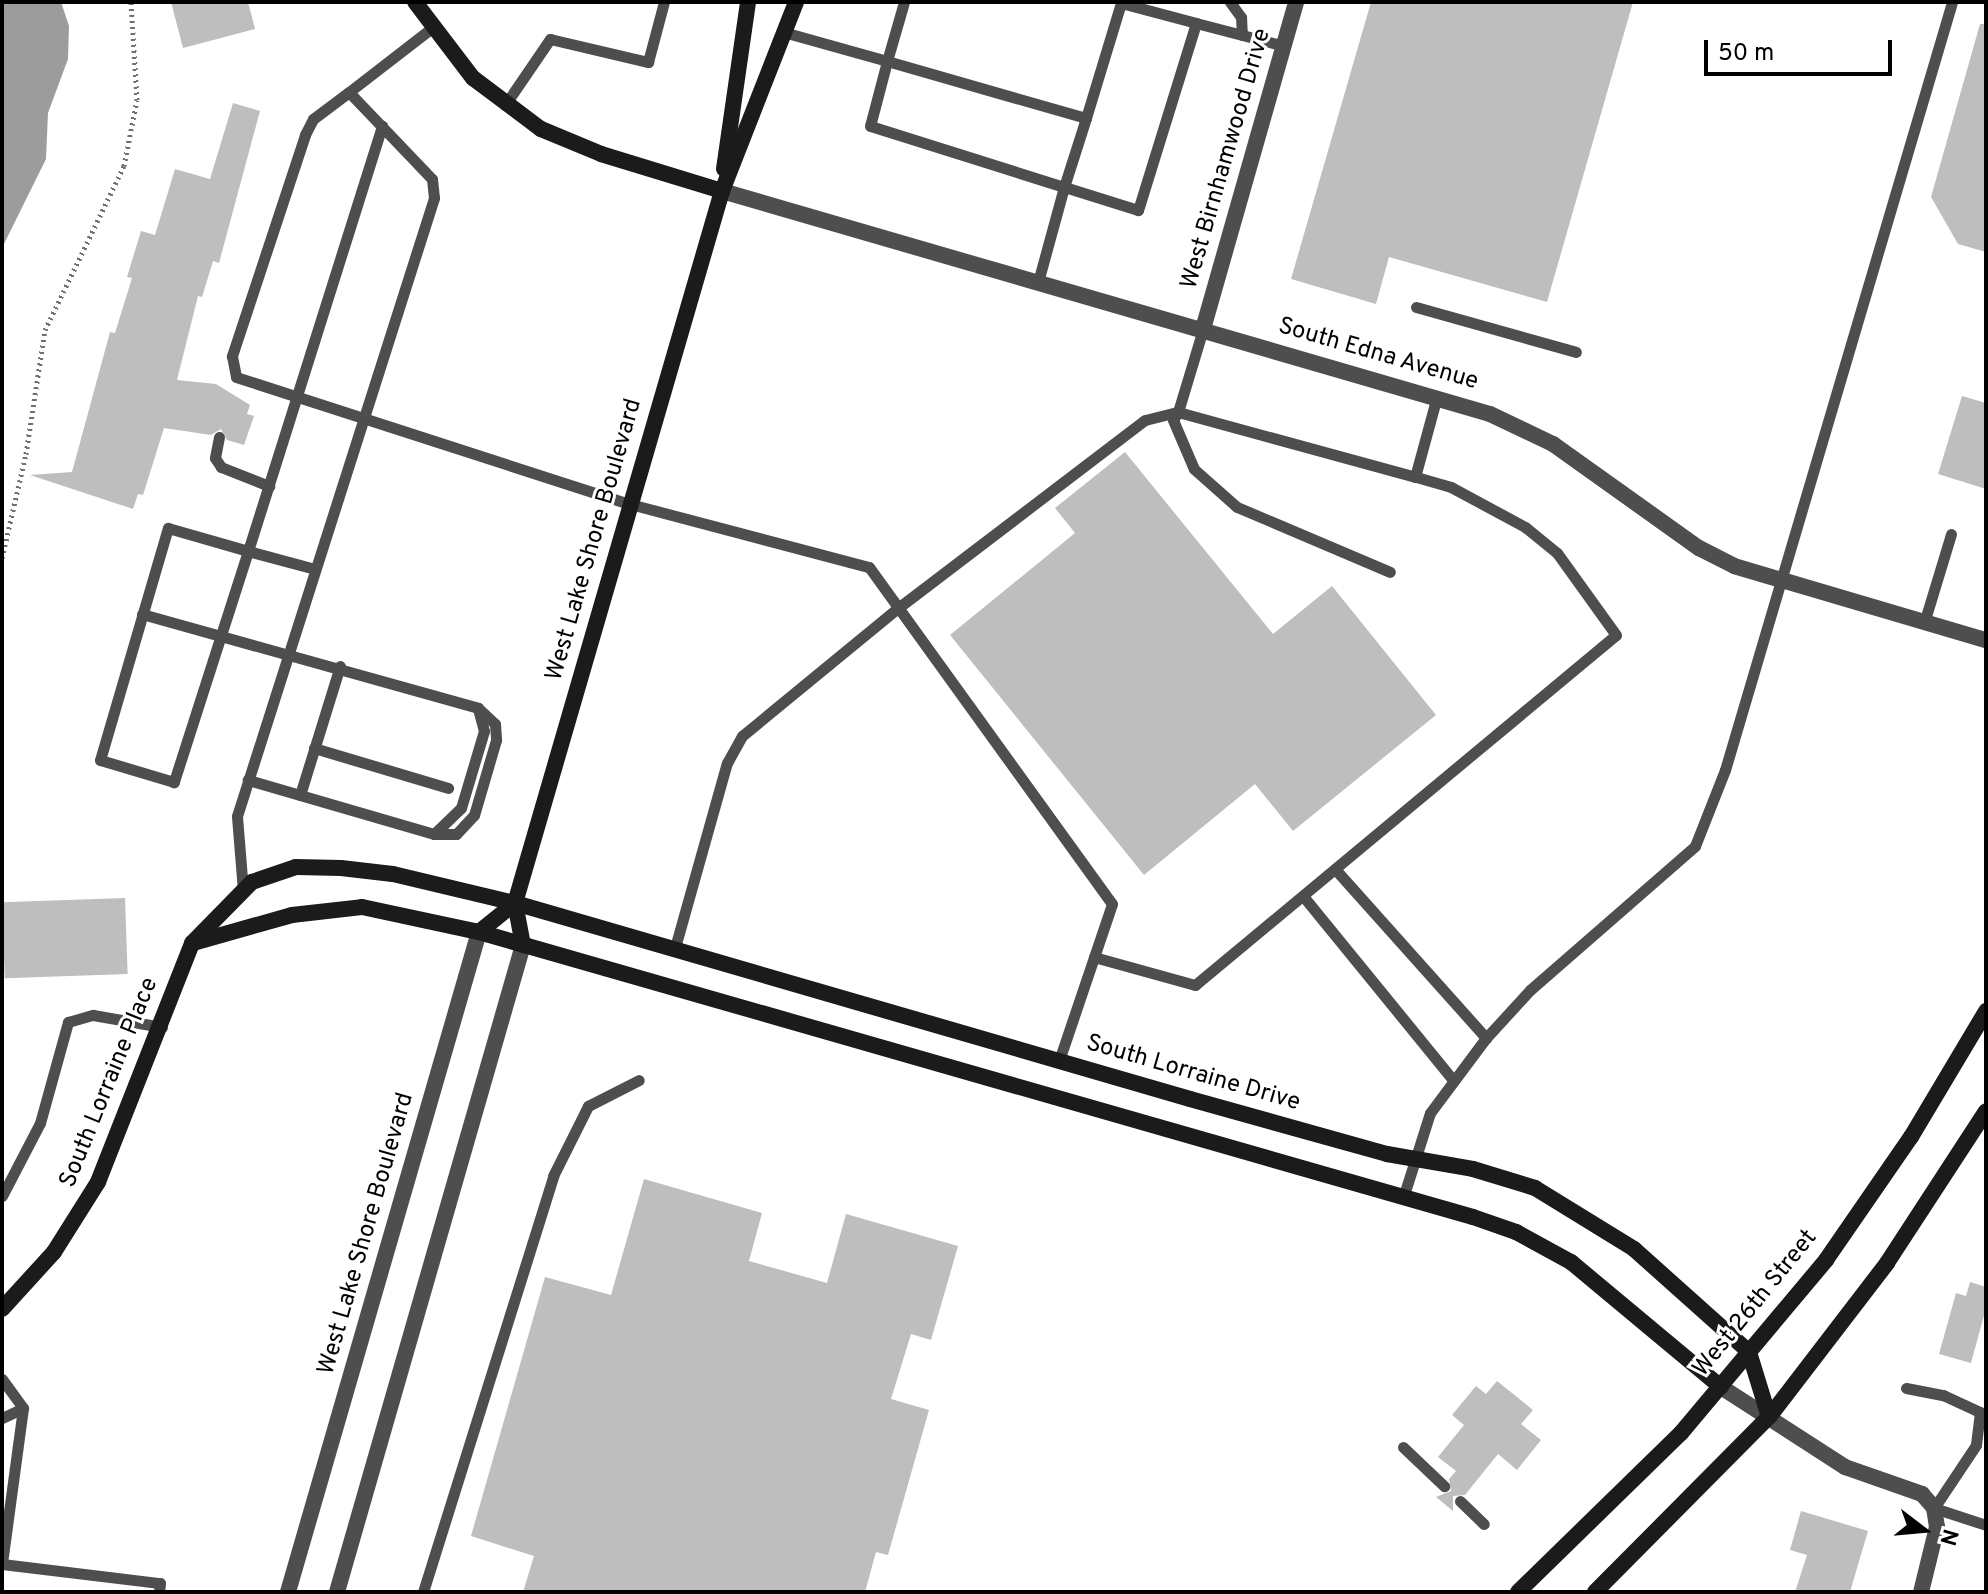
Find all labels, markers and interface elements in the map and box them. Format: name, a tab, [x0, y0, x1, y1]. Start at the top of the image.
scale bar	[1708, 24, 1896, 74]
street label: West Birnhamwood Drive	[1176, 25, 1278, 293]
text: 50 m	[1718, 39, 1774, 69]
street label: South Edna Avenue	[1274, 313, 1482, 397]
street label: West Lake Shore Boulevard	[541, 396, 649, 684]
street label: South Lorraine Place	[55, 974, 165, 1192]
street label: South Lorraine Drive	[1083, 1030, 1303, 1118]
street label: West Lake Shore Boulevard	[313, 1090, 421, 1378]
street label: West 26th Street	[1688, 1225, 1824, 1383]
north arrow	[1884, 1490, 1964, 1570]
text: N	[1932, 1525, 1963, 1548]

